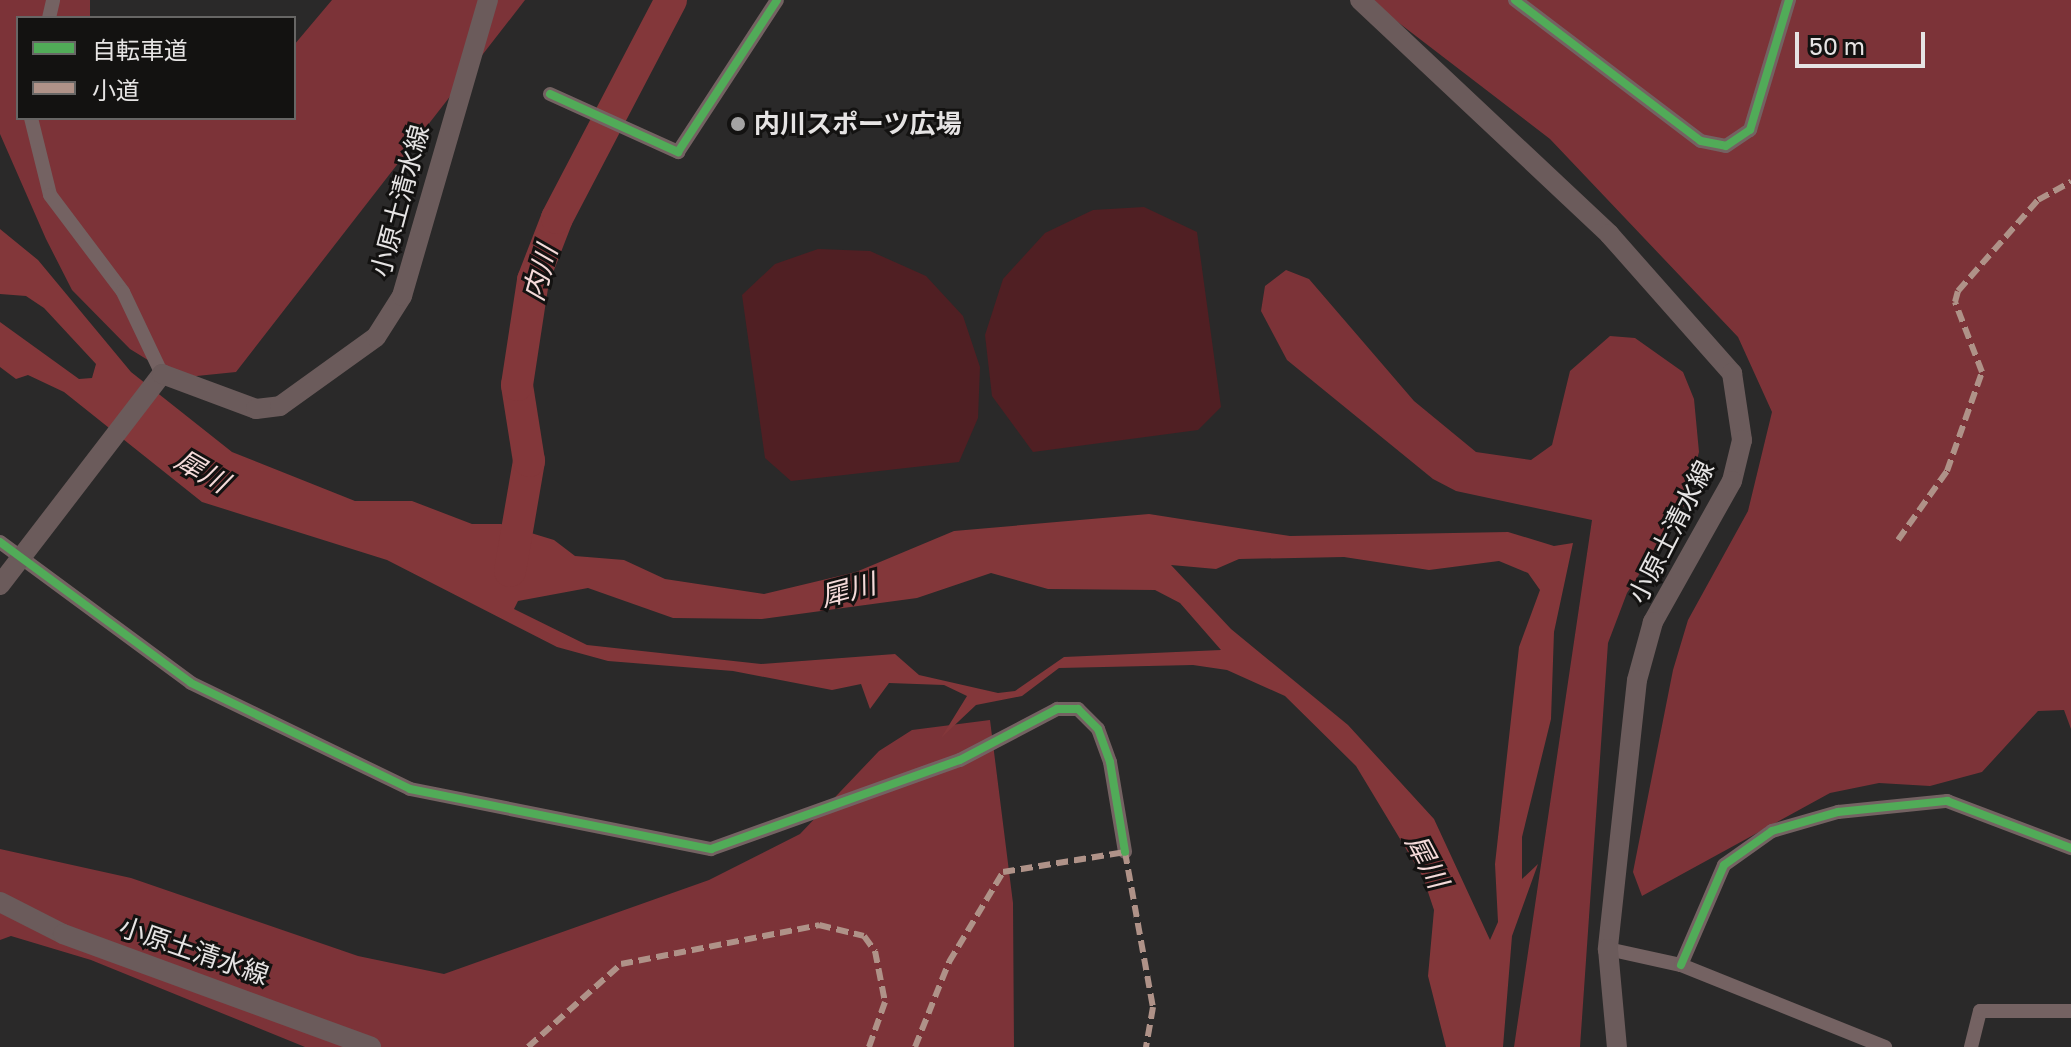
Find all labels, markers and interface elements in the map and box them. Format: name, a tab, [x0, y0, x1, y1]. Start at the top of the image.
legend	[16, 16, 296, 120]
scale bar	[1799, 16, 1929, 66]
text: 50 m	[1809, 31, 1865, 60]
text: 自転車道	[92, 35, 188, 64]
text: 小道	[92, 75, 140, 104]
place label: 内川スポーツ広場	[754, 108, 962, 140]
marker: 内川スポーツ広場	[729, 115, 747, 133]
street label: 小原土清水線	[365, 122, 435, 280]
water label: 内川	[516, 241, 564, 305]
water label: 犀川	[169, 442, 235, 500]
street label: 小原土清水線	[1622, 455, 1720, 609]
water label: 犀川	[817, 567, 879, 613]
water label: 犀川	[1399, 828, 1455, 894]
street label: 小原土清水線	[115, 911, 273, 991]

